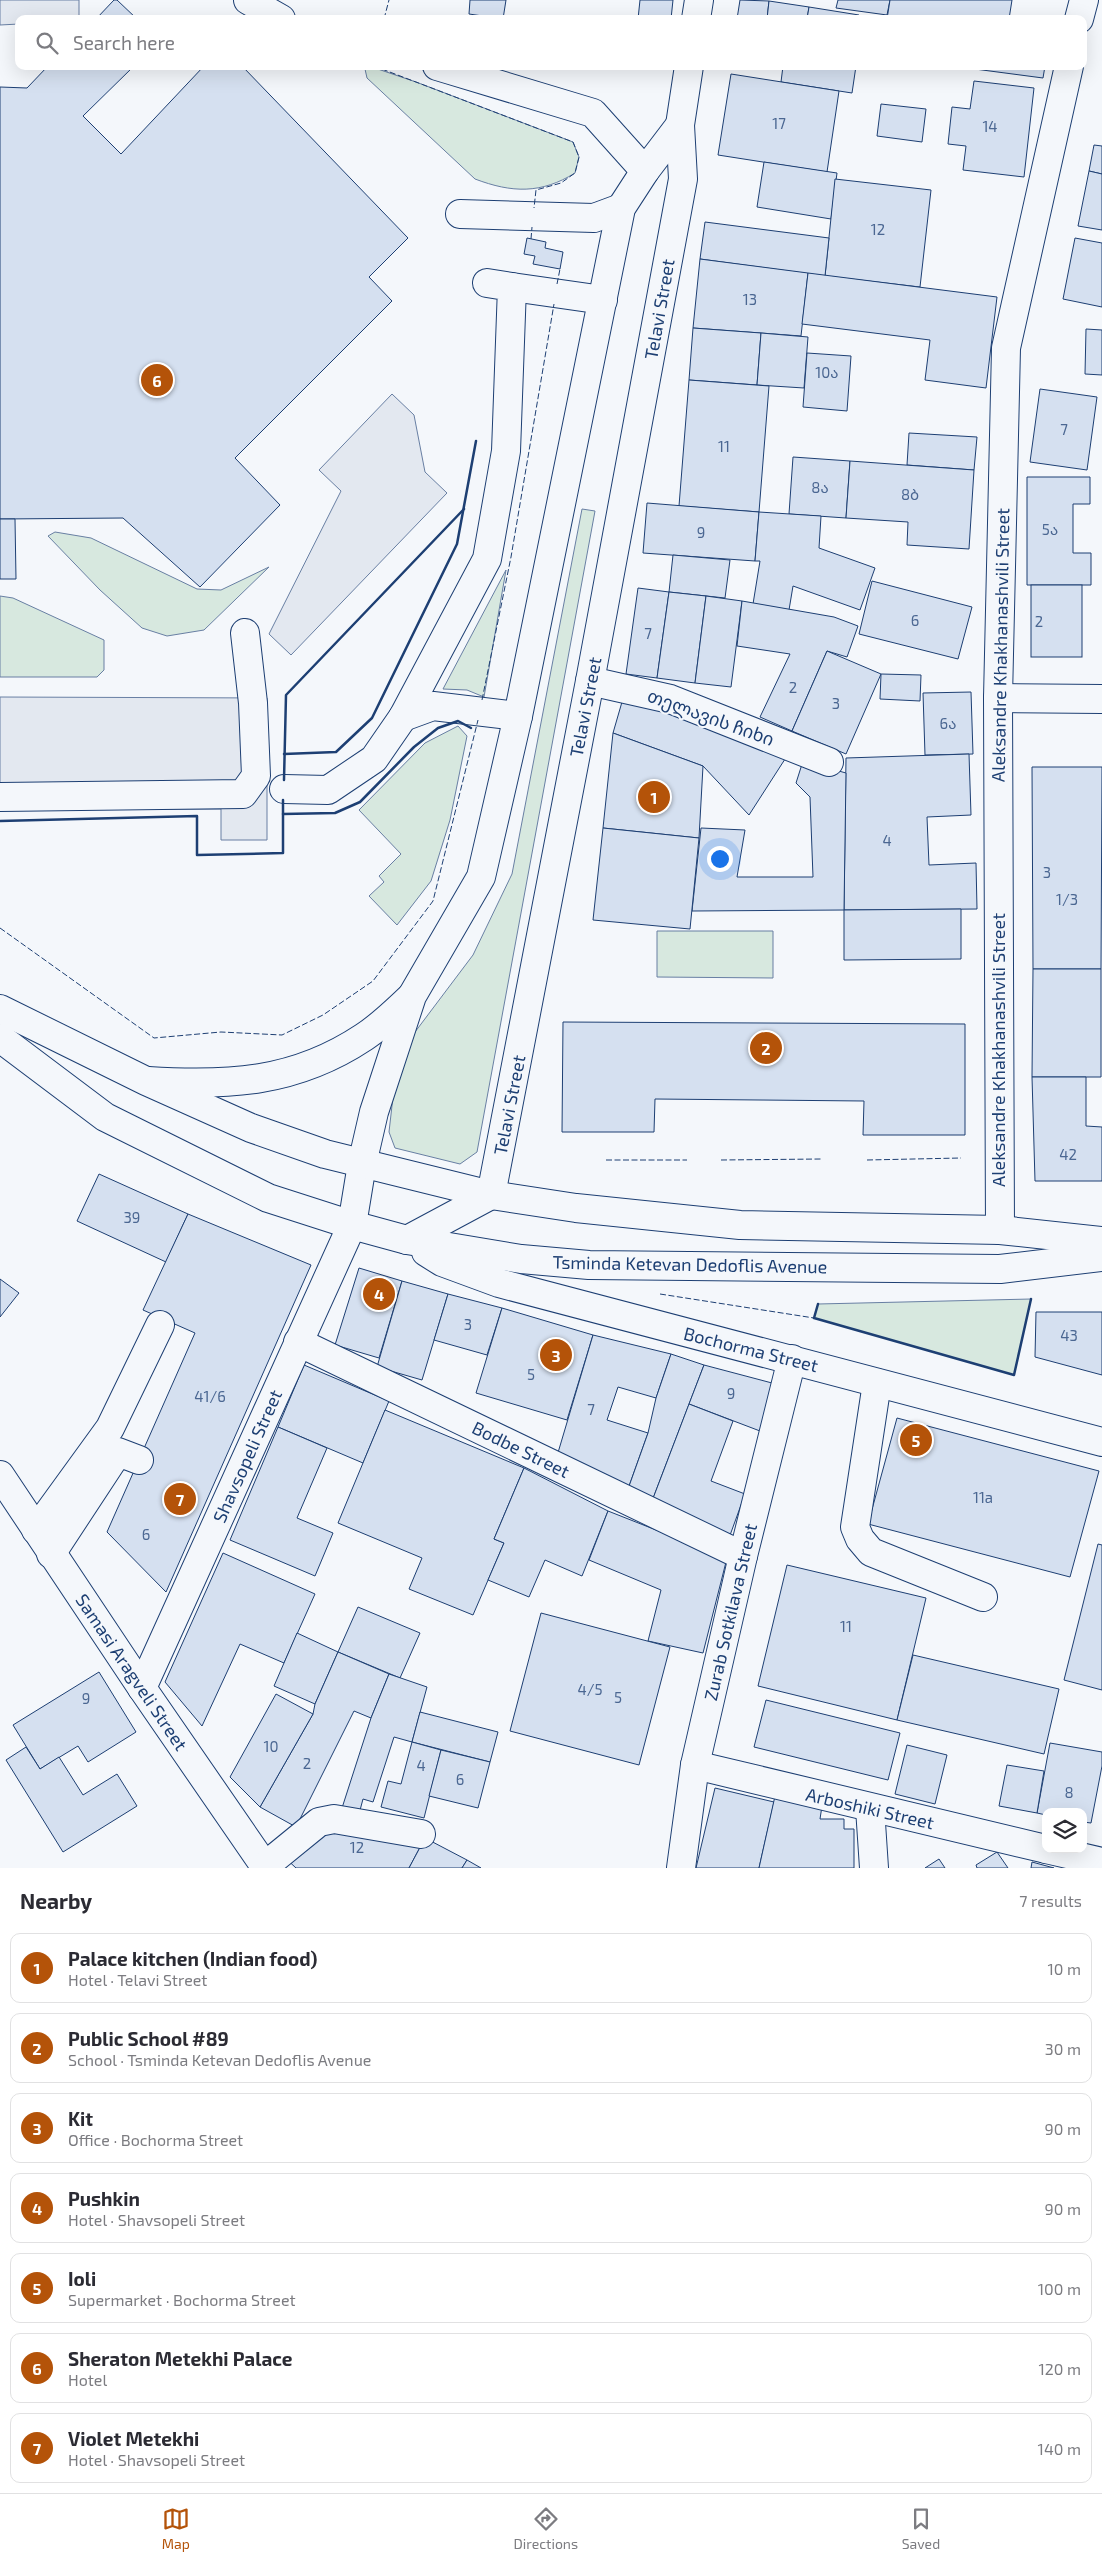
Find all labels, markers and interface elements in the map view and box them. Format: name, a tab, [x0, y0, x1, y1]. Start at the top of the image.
search box	[15, 15, 1087, 70]
icon: search	[33, 29, 61, 57]
text: Search here	[73, 31, 175, 54]
house number: 17	[772, 114, 786, 132]
house number: 14	[982, 117, 998, 135]
house number: 12	[871, 220, 885, 238]
street label: Telavi Street	[639, 257, 679, 361]
house number: 13	[743, 290, 757, 308]
pin: 6	[141, 361, 173, 399]
house number: 10ა	[815, 363, 839, 381]
house number: 7	[1060, 420, 1068, 438]
house number: 11	[718, 437, 730, 455]
house number: 8ა	[811, 478, 829, 496]
house number: 8ბ	[901, 485, 919, 503]
street label: Aleksandre Khakhanashvili Street	[987, 508, 1013, 782]
house number: 5ა	[1042, 520, 1058, 538]
house number: 9	[697, 523, 705, 541]
house number: 6	[911, 611, 919, 629]
house number: 2	[1035, 612, 1043, 630]
house number: 7	[644, 624, 652, 642]
street label: Telavi Street	[565, 655, 605, 759]
house number: 2	[789, 678, 797, 696]
street label: თელავის ჩიხი	[644, 684, 777, 751]
house number: 3	[832, 694, 840, 712]
house number: 6ა	[940, 714, 956, 732]
pin: 1	[638, 778, 670, 816]
house number: 4	[882, 831, 892, 849]
your location	[707, 846, 733, 872]
house number: 3	[1043, 863, 1051, 881]
house number: 1/3	[1056, 890, 1078, 908]
street label: Aleksandre Khakhanashvili Street	[987, 913, 1009, 1187]
pin: 2	[750, 1029, 782, 1067]
street label: Telavi Street	[489, 1053, 529, 1157]
house number: 42	[1059, 1145, 1077, 1163]
house number: 39	[124, 1208, 140, 1226]
street label: Tsminda Ketevan Dedoflis Avenue	[552, 1251, 828, 1277]
pin: 4	[363, 1275, 395, 1313]
house number: 3	[464, 1315, 472, 1333]
street label: Bochorma Street	[681, 1322, 821, 1376]
house number: 43	[1060, 1326, 1078, 1344]
pin: 3	[540, 1336, 572, 1374]
house number: 5	[527, 1365, 535, 1383]
house number: 9	[727, 1384, 735, 1402]
street label: Shavsopeli Street	[208, 1386, 286, 1526]
house number: 41/6	[194, 1387, 226, 1405]
house number: 7	[587, 1400, 595, 1418]
street label: Bodbe Street	[469, 1416, 573, 1482]
pin: 5	[900, 1421, 932, 1459]
pin: 7	[164, 1480, 196, 1518]
house number: 11a	[973, 1488, 993, 1506]
street label: Zurab Sotkilava Street	[699, 1521, 761, 1703]
house number: 6	[142, 1525, 150, 1543]
street label: Samasi Aragveli Street	[71, 1590, 193, 1755]
house number: 11	[840, 1617, 852, 1635]
house number: 4/5	[577, 1680, 603, 1698]
house number: 5	[614, 1688, 622, 1706]
house number: 9	[82, 1689, 90, 1707]
house number: 10	[263, 1737, 279, 1755]
house number: 2	[303, 1754, 311, 1772]
house number: 4	[416, 1756, 426, 1774]
house number: 6	[456, 1770, 464, 1788]
street label: Arboshiki Street	[804, 1783, 936, 1833]
house number: 8	[1064, 1783, 1074, 1801]
map controls	[1042, 1808, 1087, 1853]
button: layers	[1042, 1808, 1087, 1853]
house number: 12	[350, 1838, 364, 1856]
text: Nearby	[20, 1888, 92, 1913]
text: 7 results	[1019, 1891, 1082, 1910]
text: Palace kitchen (Indian food)	[68, 1947, 317, 1970]
text: 1	[34, 1959, 40, 1978]
text: 10 m	[1047, 1959, 1081, 1978]
text: Hotel · Telavi Street	[68, 1970, 207, 1989]
text: Public School #89	[68, 2027, 229, 2050]
text: 2	[32, 2039, 42, 2058]
text: 30 m	[1045, 2039, 1081, 2058]
text: School · Tsminda Ketevan Dedoflis Avenue	[68, 2050, 371, 2069]
text: Kit	[68, 2107, 93, 2130]
text: 3	[32, 2119, 42, 2138]
text: 90 m	[1045, 2119, 1081, 2138]
text: Office · Bochorma Street	[68, 2130, 243, 2149]
text: Pushkin	[68, 2187, 140, 2210]
text: 4	[32, 2199, 42, 2218]
text: 90 m	[1045, 2199, 1081, 2218]
text: Hotel · Shavsopeli Street	[68, 2210, 245, 2229]
text: Ioli	[68, 2267, 96, 2290]
text: 5	[33, 2279, 41, 2298]
text: 100 m	[1038, 2279, 1081, 2298]
text: Supermarket · Bochorma Street	[68, 2290, 296, 2309]
text: Sheraton Metekhi Palace	[68, 2347, 293, 2370]
text: 6	[32, 2359, 42, 2378]
text: 120 m	[1038, 2359, 1081, 2378]
text: Hotel	[68, 2370, 107, 2389]
text: Violet Metekhi	[68, 2427, 199, 2450]
text: 7	[33, 2439, 41, 2458]
text: 140 m	[1038, 2439, 1081, 2458]
text: Hotel · Shavsopeli Street	[68, 2450, 245, 2469]
tab: Map	[162, 2505, 190, 2552]
tab: Directions	[514, 2505, 578, 2552]
tab: Saved	[902, 2505, 940, 2552]

